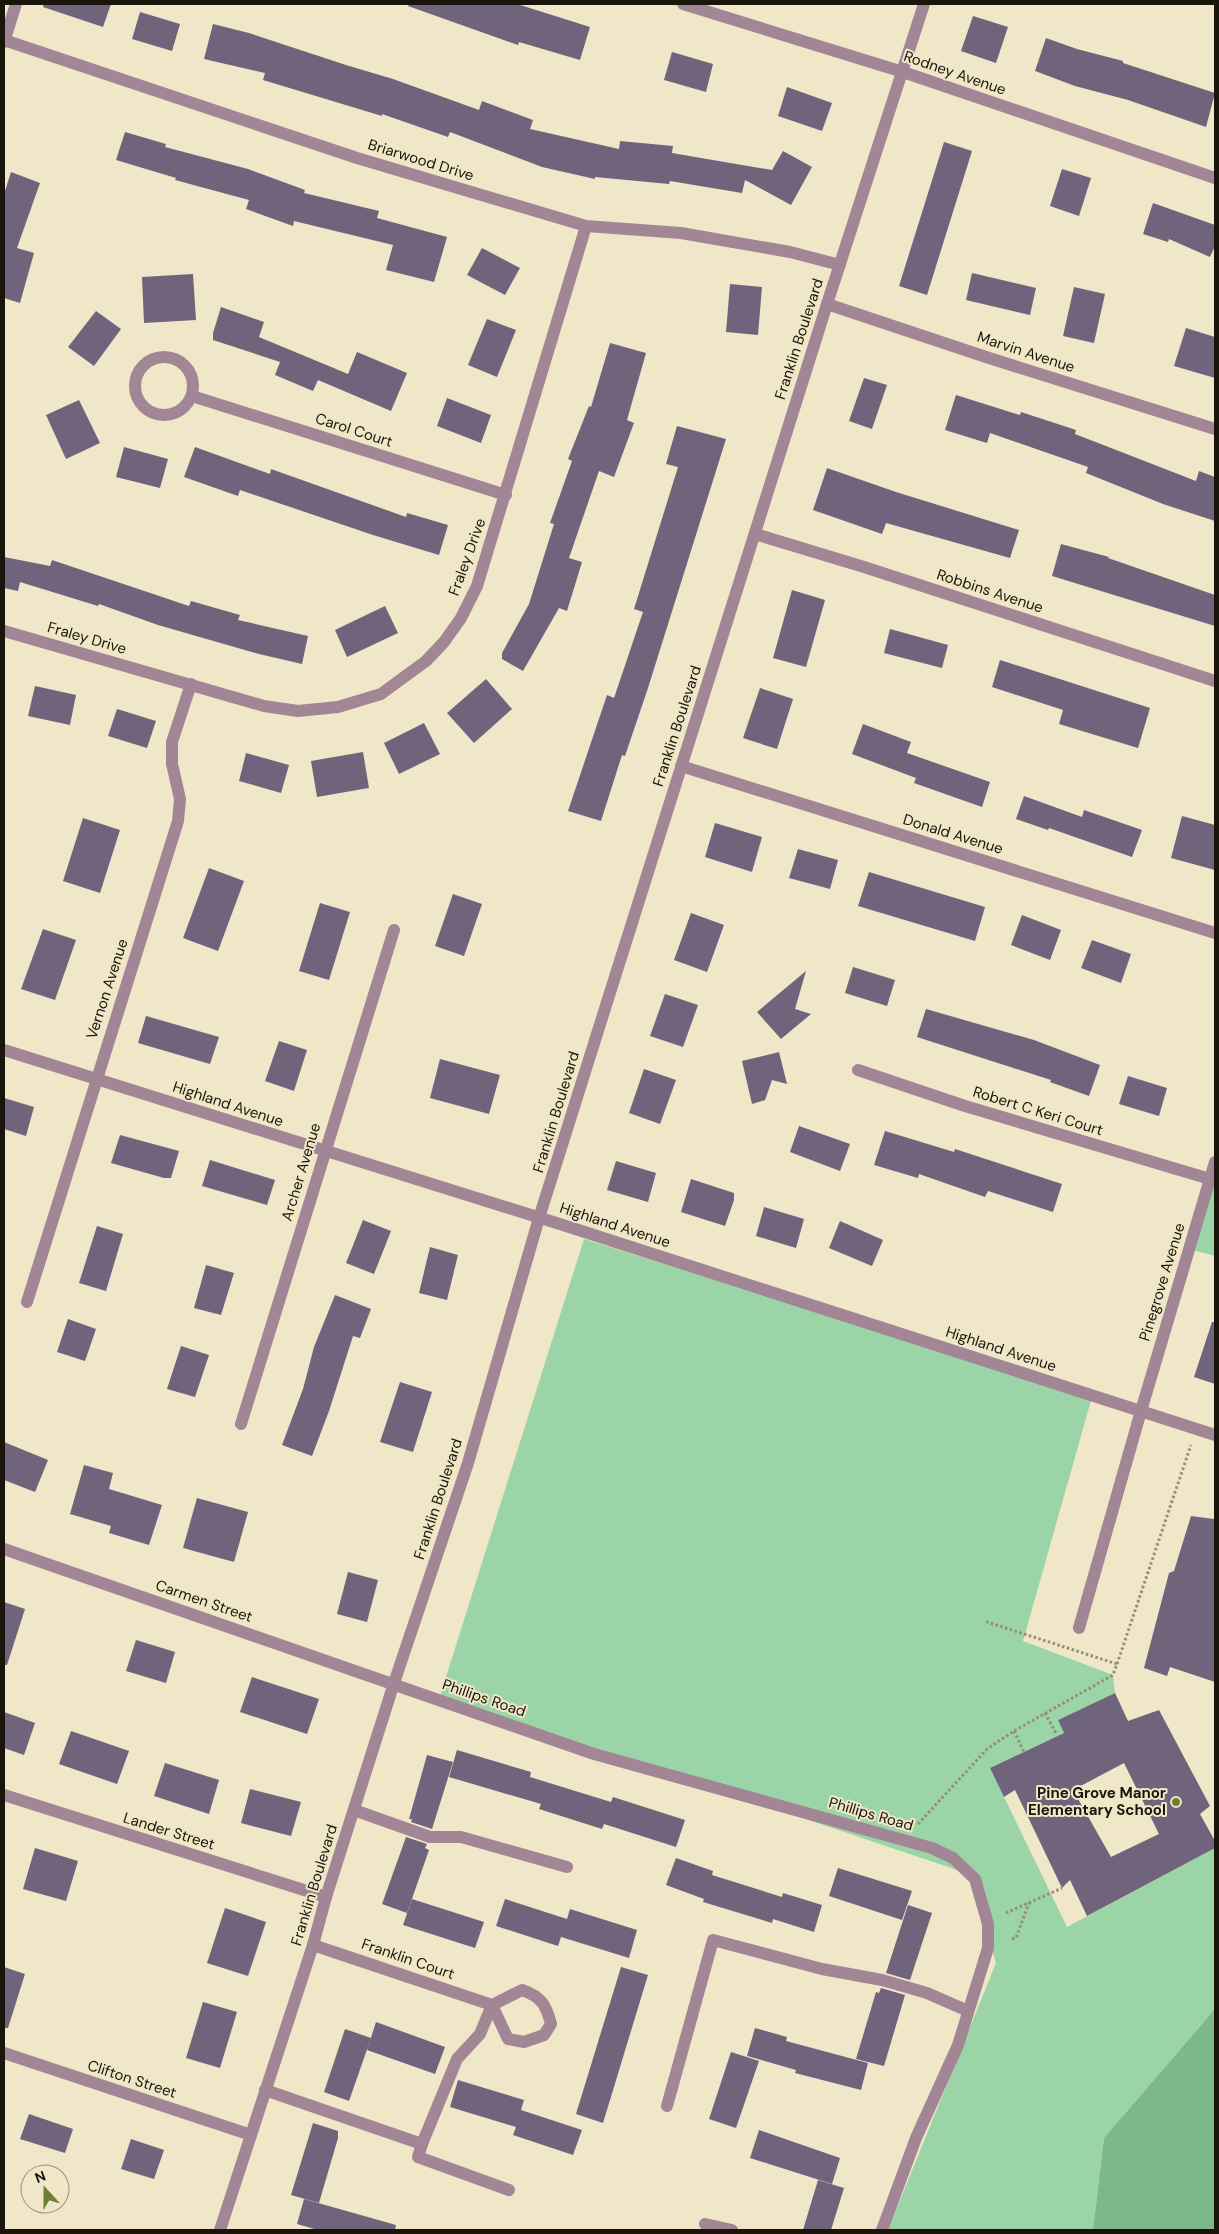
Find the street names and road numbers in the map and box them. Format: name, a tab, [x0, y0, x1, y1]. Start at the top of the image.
street label: Rodney Avenue	[901, 46, 1009, 100]
street label: Briarwood Drive	[366, 134, 476, 186]
street label: Franklin Boulevard	[770, 276, 828, 402]
street label: Marvin Avenue	[975, 327, 1077, 377]
street label: Carol Court	[313, 408, 395, 452]
street label: Fraley Drive	[444, 515, 490, 599]
street label: Robbins Avenue	[934, 564, 1046, 618]
street label: Fraley Drive	[45, 617, 129, 659]
street label: Franklin Boulevard	[648, 663, 706, 789]
street label: Donald Avenue	[900, 809, 1006, 859]
street label: Vernon Avenue	[81, 936, 133, 1042]
street label: Franklin Boulevard	[528, 1049, 584, 1175]
street label: Highland Avenue	[170, 1077, 286, 1131]
street label: Robert C Keri Court	[971, 1082, 1106, 1140]
street label: Archer Avenue	[277, 1121, 325, 1223]
street label: Highland Avenue	[557, 1198, 673, 1252]
street label: Pinegrove Avenue	[1135, 1220, 1189, 1344]
street label: Highland Avenue	[943, 1322, 1059, 1376]
street label: Franklin Boulevard	[409, 1436, 467, 1562]
street label: Carmen Street	[153, 1575, 255, 1627]
street label: Phillips Road	[440, 1674, 528, 1722]
street label: Phillips Road	[826, 1792, 916, 1836]
street label: Lander Street	[121, 1808, 217, 1854]
street label: Franklin Boulevard	[286, 1822, 342, 1948]
street label: Franklin Court	[359, 1934, 457, 1984]
street label: Clifton Street	[85, 2055, 179, 2103]

